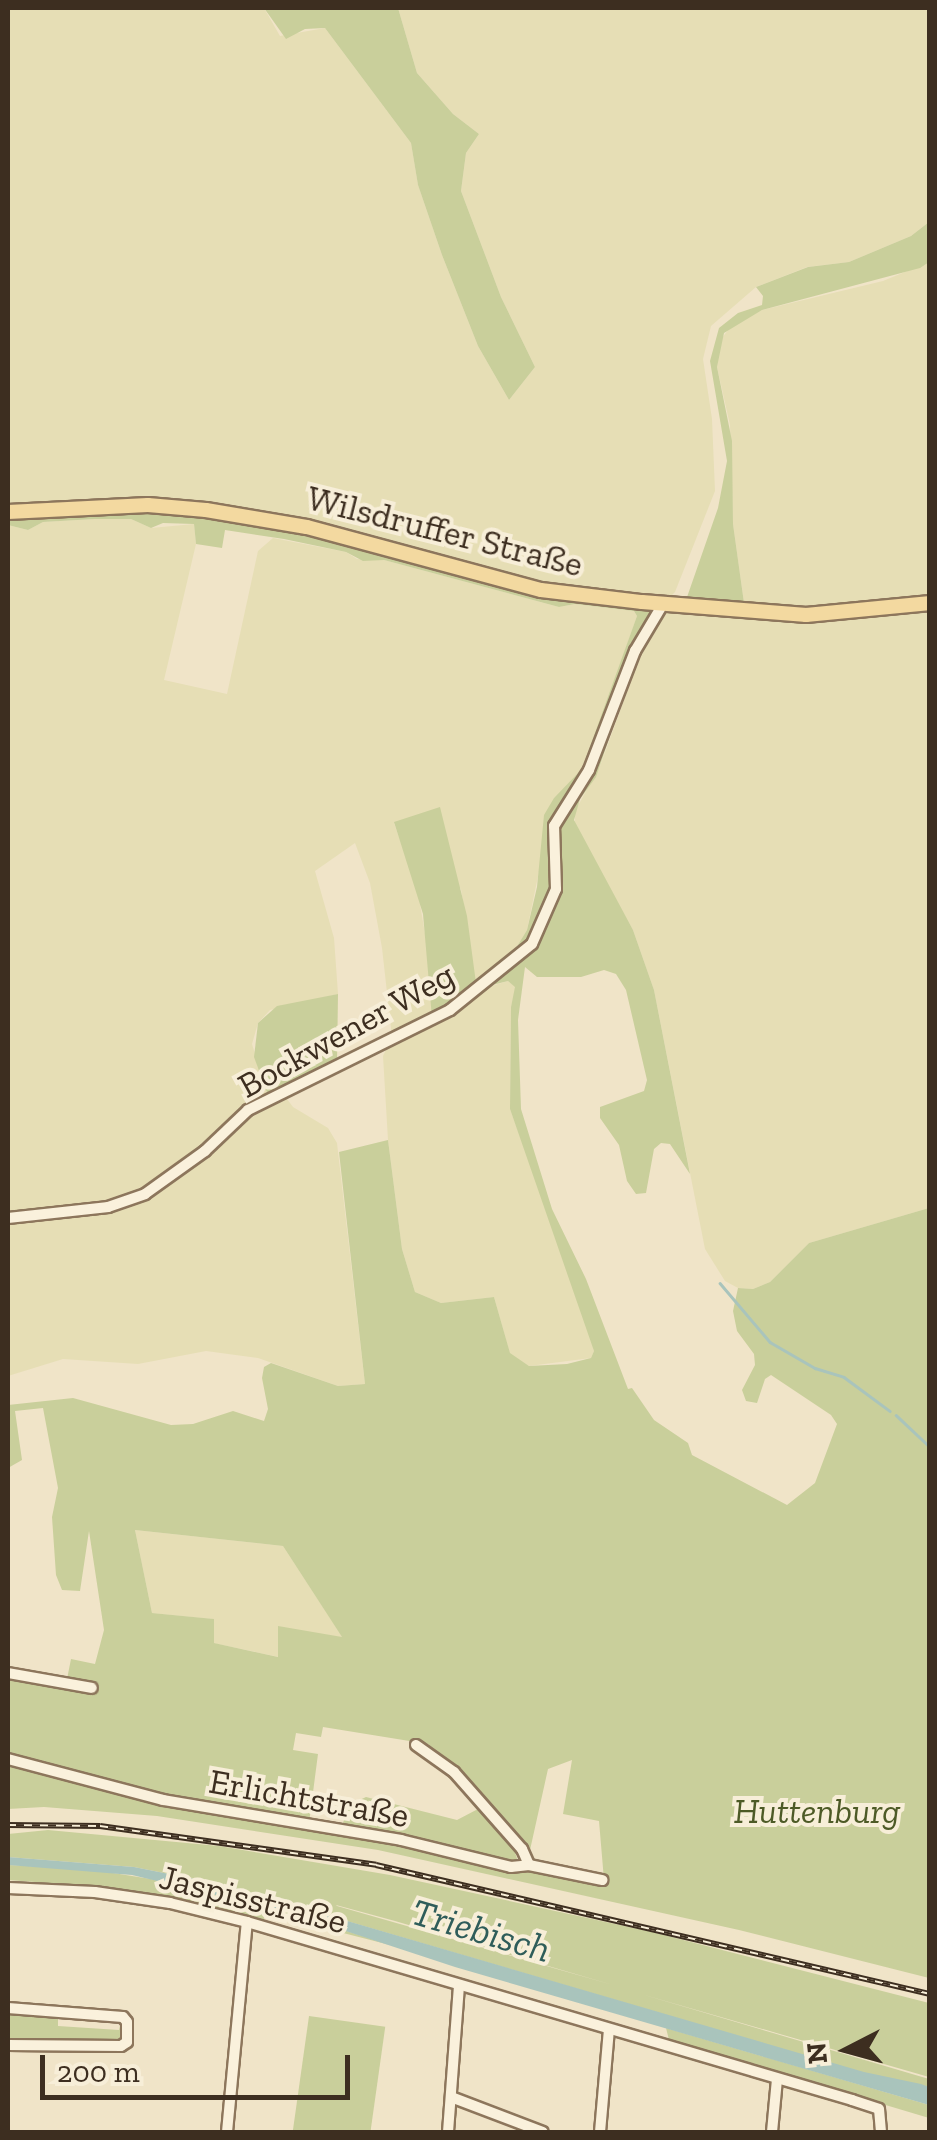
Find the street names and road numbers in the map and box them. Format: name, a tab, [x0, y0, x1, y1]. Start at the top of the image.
street label: Wilsdruffer Straße	[303, 476, 587, 586]
street label: Bockwener Weg	[230, 953, 462, 1107]
street label: Erlichtstraße	[206, 1760, 412, 1836]
street label: Jaspisstraße	[155, 1856, 351, 1942]

